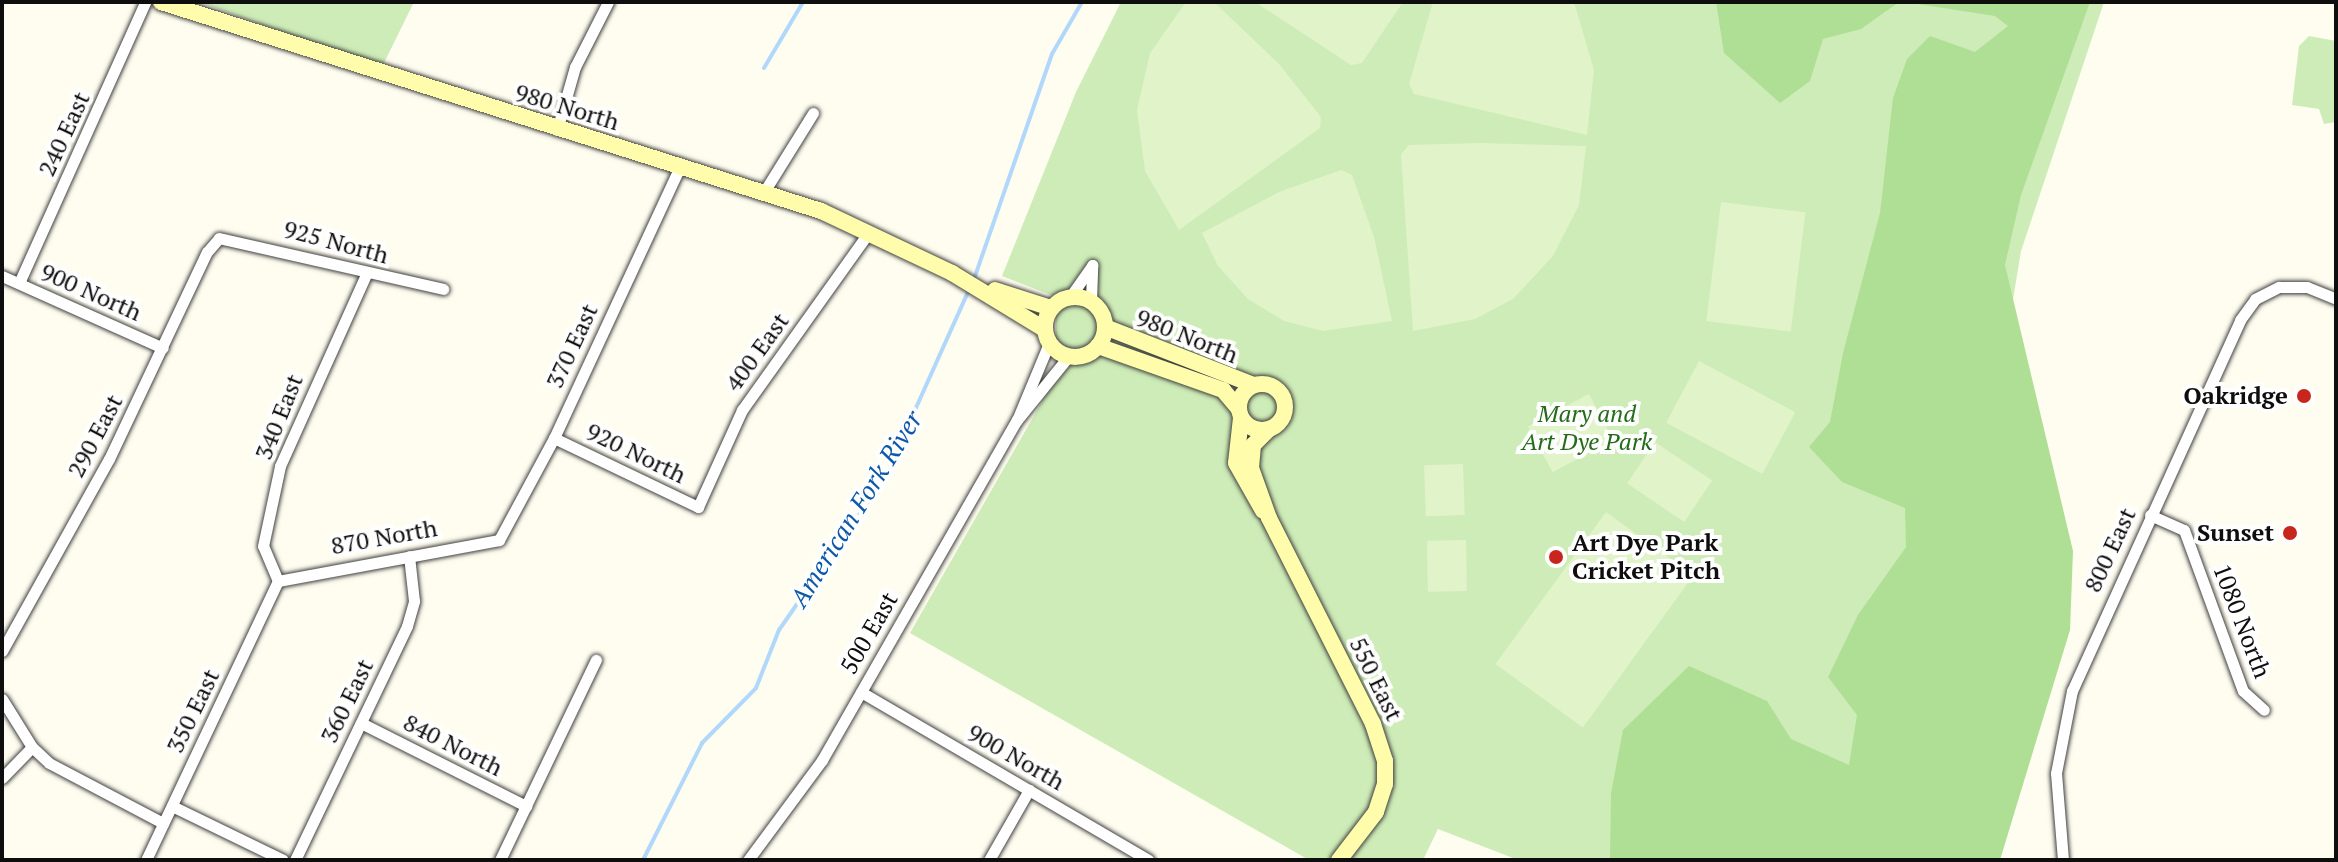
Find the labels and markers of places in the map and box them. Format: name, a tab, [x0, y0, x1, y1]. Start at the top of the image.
place label: Oakridge	[2183, 382, 2288, 410]
marker: Oakridge	[2295, 387, 2313, 405]
place label: Sunset	[2197, 519, 2274, 547]
marker: Sunset	[2281, 524, 2299, 542]
place label: Art Dye Park Cricket Pitch	[1572, 529, 1720, 585]
marker: Art Dye Park Cricket Pitch	[1547, 548, 1565, 566]

